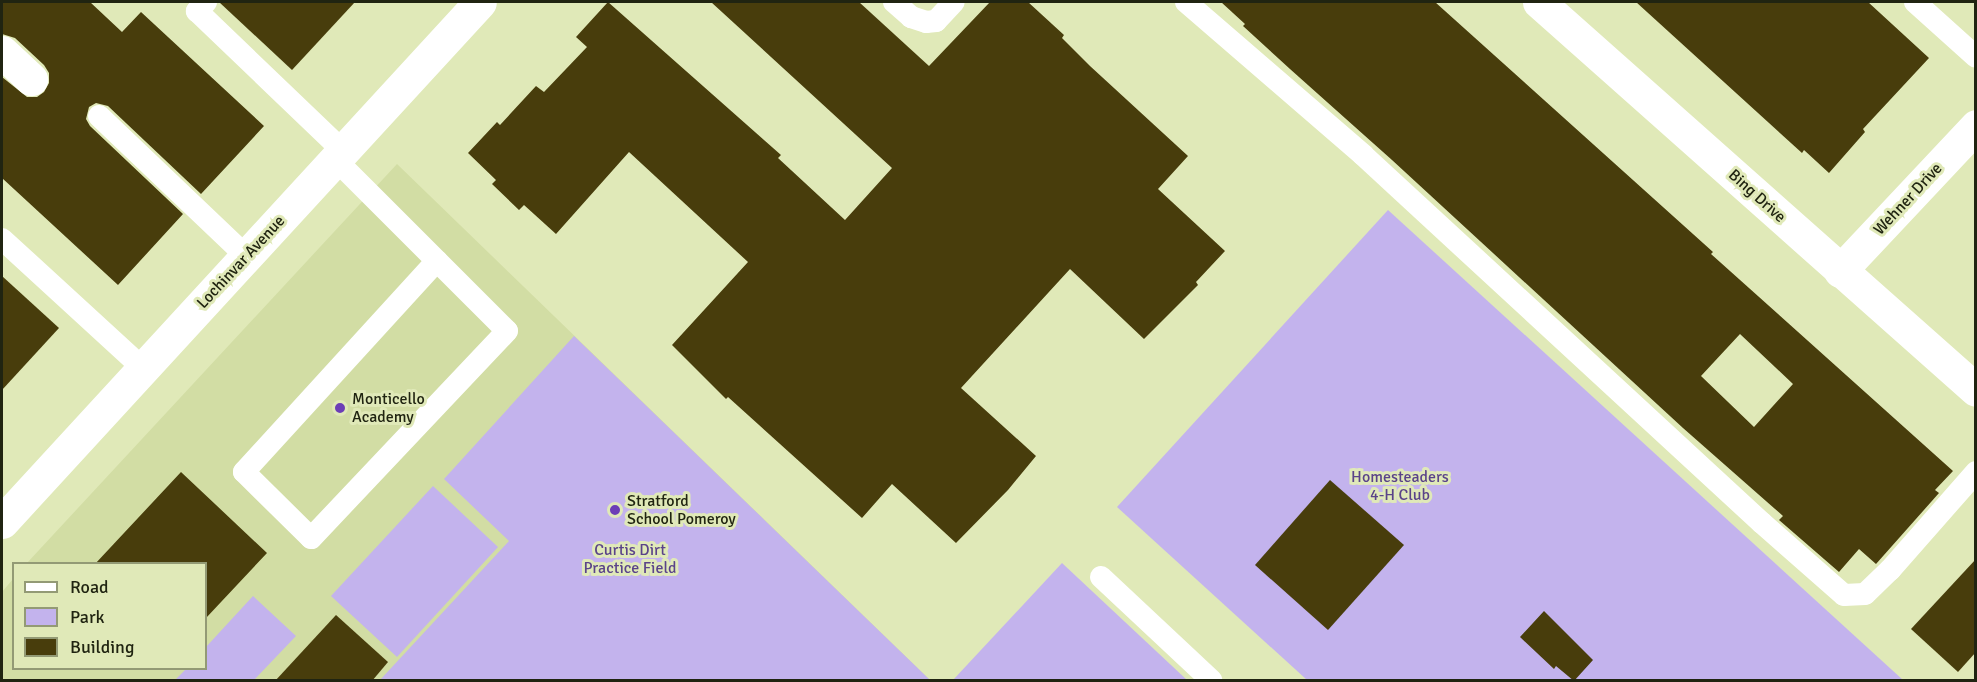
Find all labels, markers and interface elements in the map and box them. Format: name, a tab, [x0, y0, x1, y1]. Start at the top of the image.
street label: Wehner Drive	[1870, 159, 1946, 239]
street label: Bing Drive	[1724, 165, 1790, 227]
street label: Lochinvar Avenue	[193, 212, 289, 312]
place label: Monticello Academy	[352, 389, 425, 427]
marker: Monticello Academy	[333, 401, 347, 415]
park label: Homesteaders 4-H Club	[1351, 467, 1449, 505]
place label: Stratford School Pomeroy	[627, 491, 736, 529]
marker: Stratford School Pomeroy	[608, 503, 622, 517]
park label: Curtis Dirt Practice Field	[584, 540, 676, 578]
legend	[12, 562, 207, 670]
text: Road	[70, 576, 109, 598]
text: Park	[70, 606, 105, 628]
text: Building	[70, 636, 134, 658]

